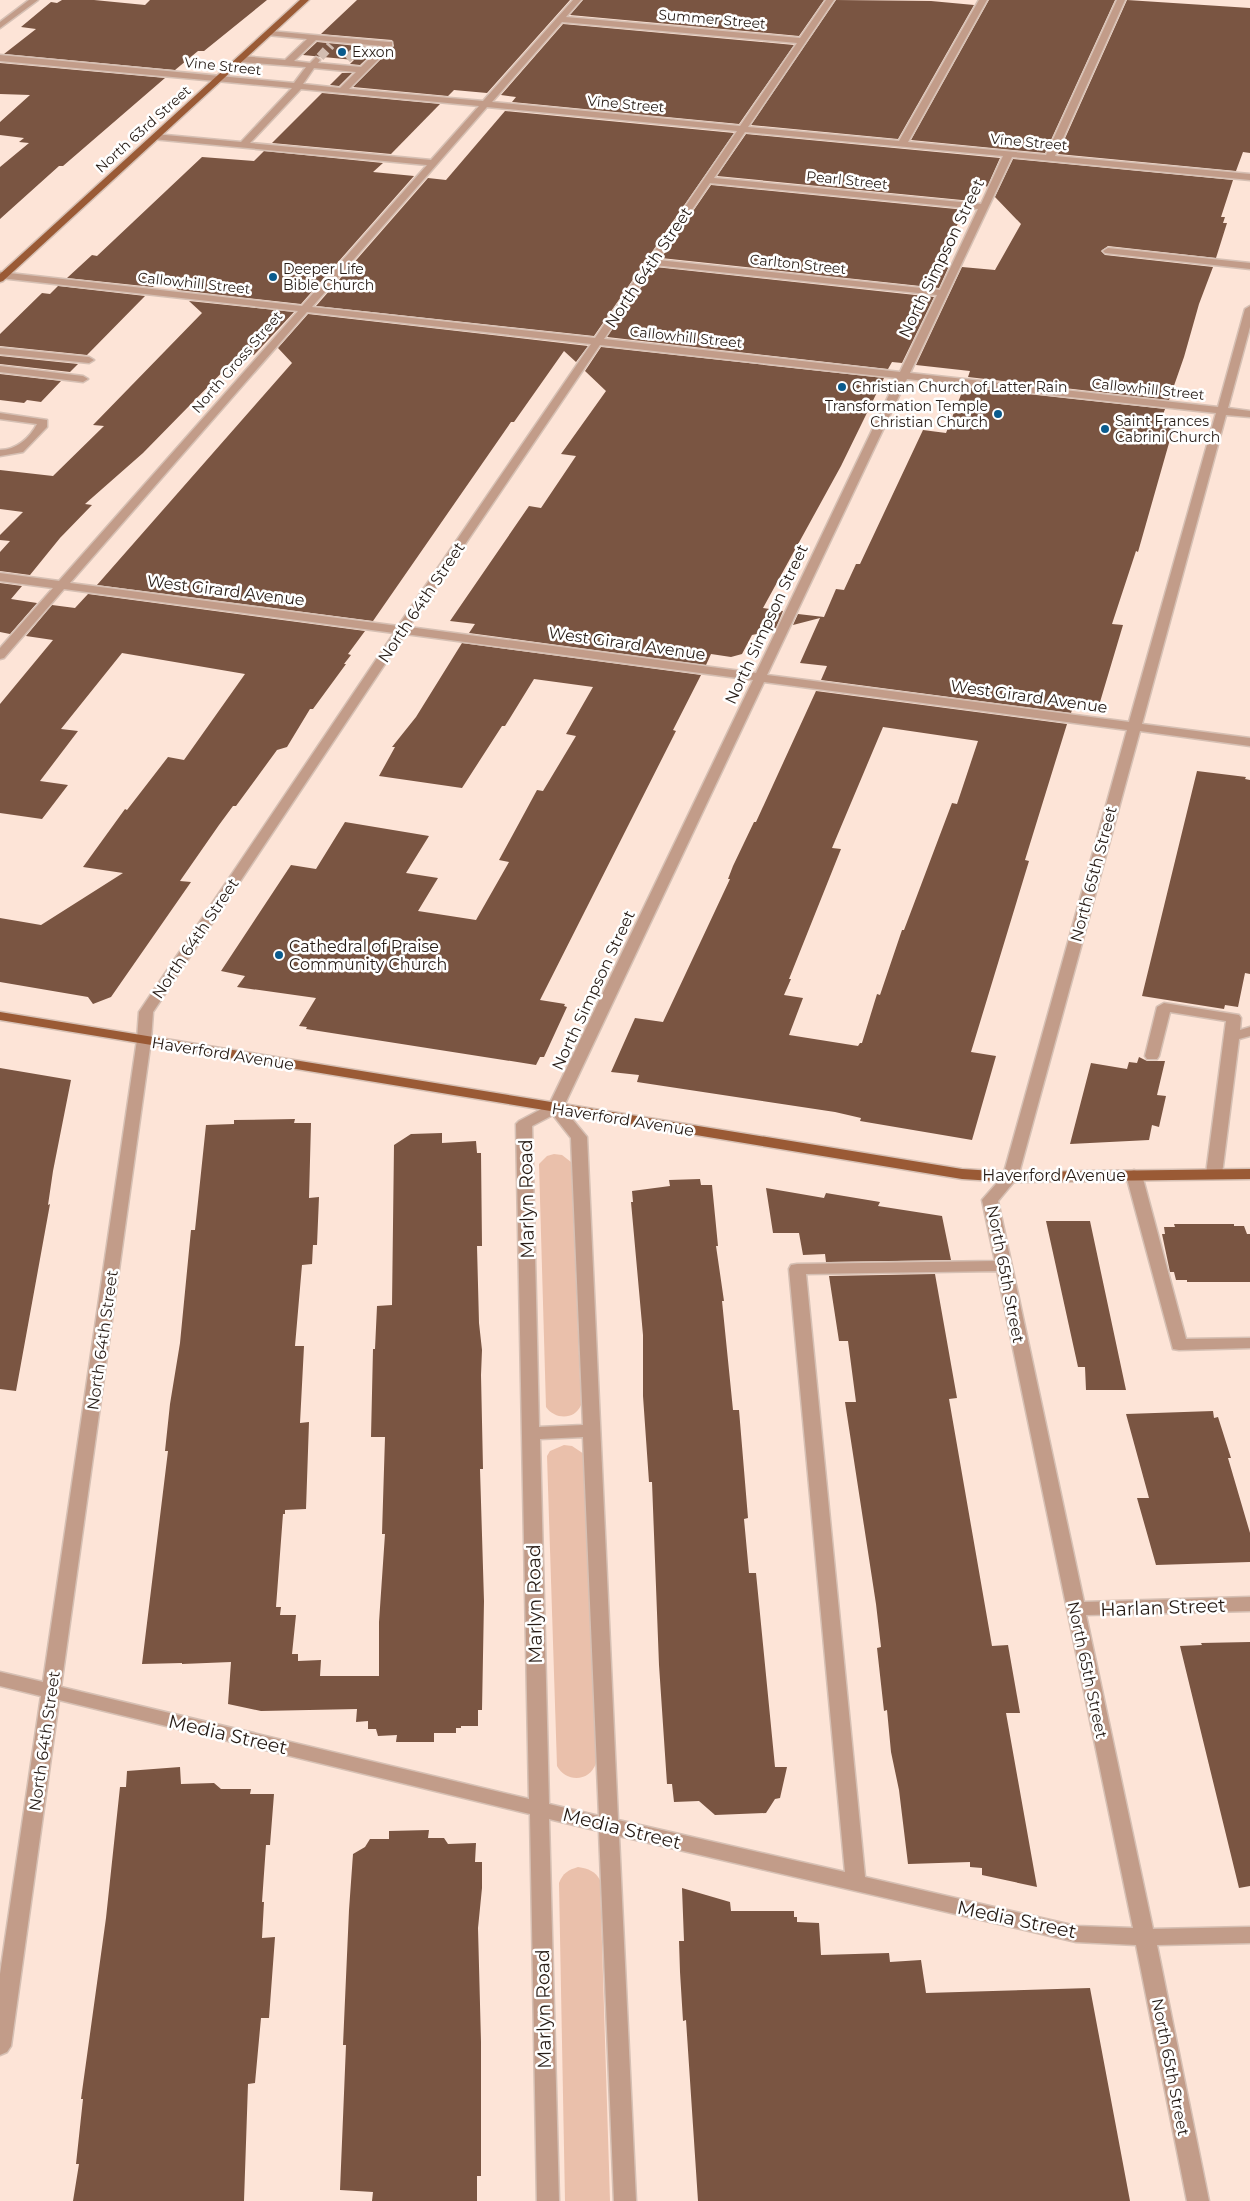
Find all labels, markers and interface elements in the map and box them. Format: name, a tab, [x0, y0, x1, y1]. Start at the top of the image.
street label: Summer Street	[658, 5, 767, 33]
place label: Exxon	[352, 43, 394, 61]
marker: Exxon	[336, 46, 348, 58]
street label: Vine Street	[184, 53, 263, 79]
street label: North 63rd Street	[92, 81, 195, 177]
street label: Vine Street	[587, 92, 666, 116]
street label: Vine Street	[990, 130, 1069, 154]
street label: Pearl Street	[805, 167, 889, 193]
street label: North Simpson Street	[895, 175, 988, 341]
street label: North 64th Street	[601, 203, 696, 331]
street label: Carlton Street	[749, 250, 847, 278]
place label: Deeper Life Bible Church	[283, 260, 374, 294]
street label: Callowhill Street	[137, 268, 252, 298]
marker: Deeper Life Bible Church	[267, 271, 279, 283]
street label: North Gross Street	[188, 307, 286, 417]
street label: Callowhill Street	[629, 322, 744, 352]
street label: Callowhill Street	[1091, 374, 1206, 404]
place label: Christian Church of Latter Rain	[852, 378, 1067, 396]
marker: Christian Church of Latter Rain	[836, 381, 848, 393]
place label: Transformation Temple Christian Church	[825, 397, 988, 431]
marker: Transformation Temple Christian Church	[992, 408, 1004, 420]
place label: Saint Frances Cabrini Church	[1115, 412, 1220, 446]
marker: Saint Frances Cabrini Church	[1099, 423, 1111, 435]
street label: North 64th Street	[374, 538, 469, 666]
street label: North Simpson Street	[721, 541, 812, 707]
street label: West Girard Avenue	[146, 571, 306, 610]
street label: West Girard Avenue	[547, 623, 707, 664]
street label: West Girard Avenue	[949, 676, 1109, 717]
street label: North 65th Street	[1066, 804, 1121, 944]
street label: North 64th Street	[148, 874, 243, 1002]
street label: North Simpson Street	[548, 907, 639, 1073]
place label: Cathedral of Praise Community Church	[289, 937, 447, 974]
marker: Cathedral of Praise Community Church	[273, 949, 285, 961]
street label: Haverford Avenue	[150, 1033, 295, 1074]
street label: Haverford Avenue	[550, 1099, 695, 1140]
street label: Marlyn Road	[514, 1139, 539, 1259]
street label: Haverford Avenue	[982, 1166, 1126, 1185]
street label: North 65th Street	[983, 1204, 1028, 1345]
street label: North 64th Street	[83, 1268, 122, 1411]
street label: Marlyn Road	[522, 1544, 547, 1664]
street label: Harlan Street	[1100, 1594, 1227, 1621]
street label: North 65th Street	[1064, 1600, 1111, 1741]
street label: North 64th Street	[25, 1669, 64, 1812]
street label: Media Street	[166, 1710, 290, 1759]
street label: Media Street	[560, 1803, 684, 1854]
street label: Media Street	[955, 1896, 1079, 1943]
street label: Marlyn Road	[531, 1949, 556, 2069]
street label: North 65th Street	[1148, 1997, 1193, 2138]

